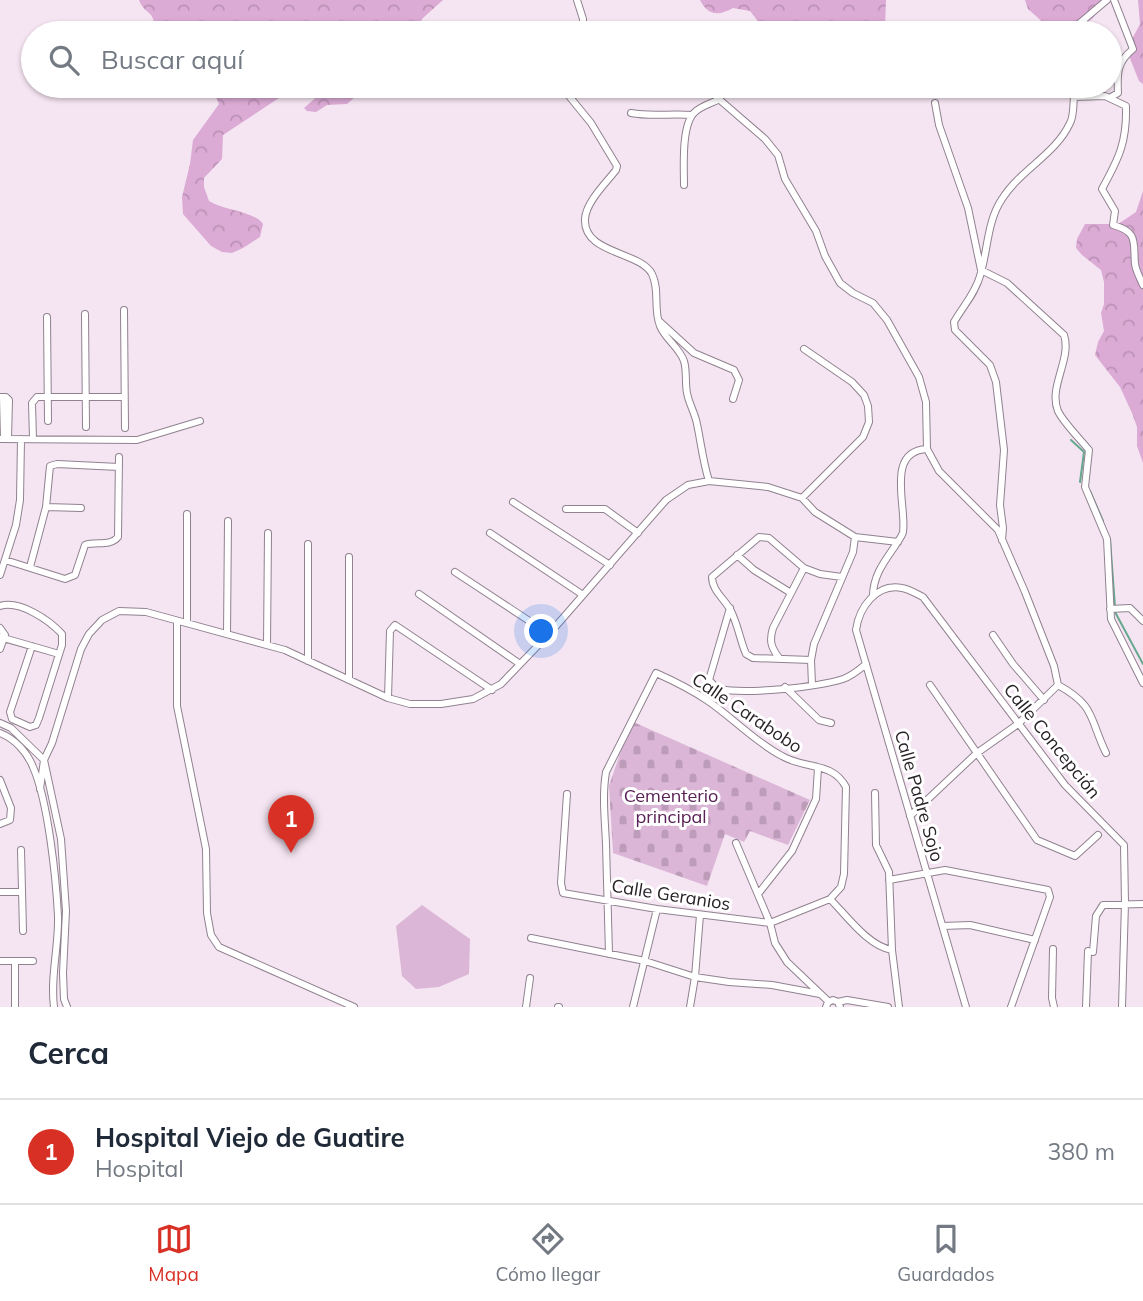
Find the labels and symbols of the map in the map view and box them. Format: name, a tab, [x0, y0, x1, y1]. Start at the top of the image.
your location	[524, 614, 558, 648]
street label: Calle Carabobo	[688, 667, 807, 758]
street label: Calle Concepción	[999, 678, 1106, 803]
street label: Calle Padre Sojo	[890, 727, 949, 864]
park label: Cementerio principal	[624, 784, 718, 828]
pin: 1	[268, 795, 314, 853]
street label: Calle Geranios	[610, 874, 732, 915]

